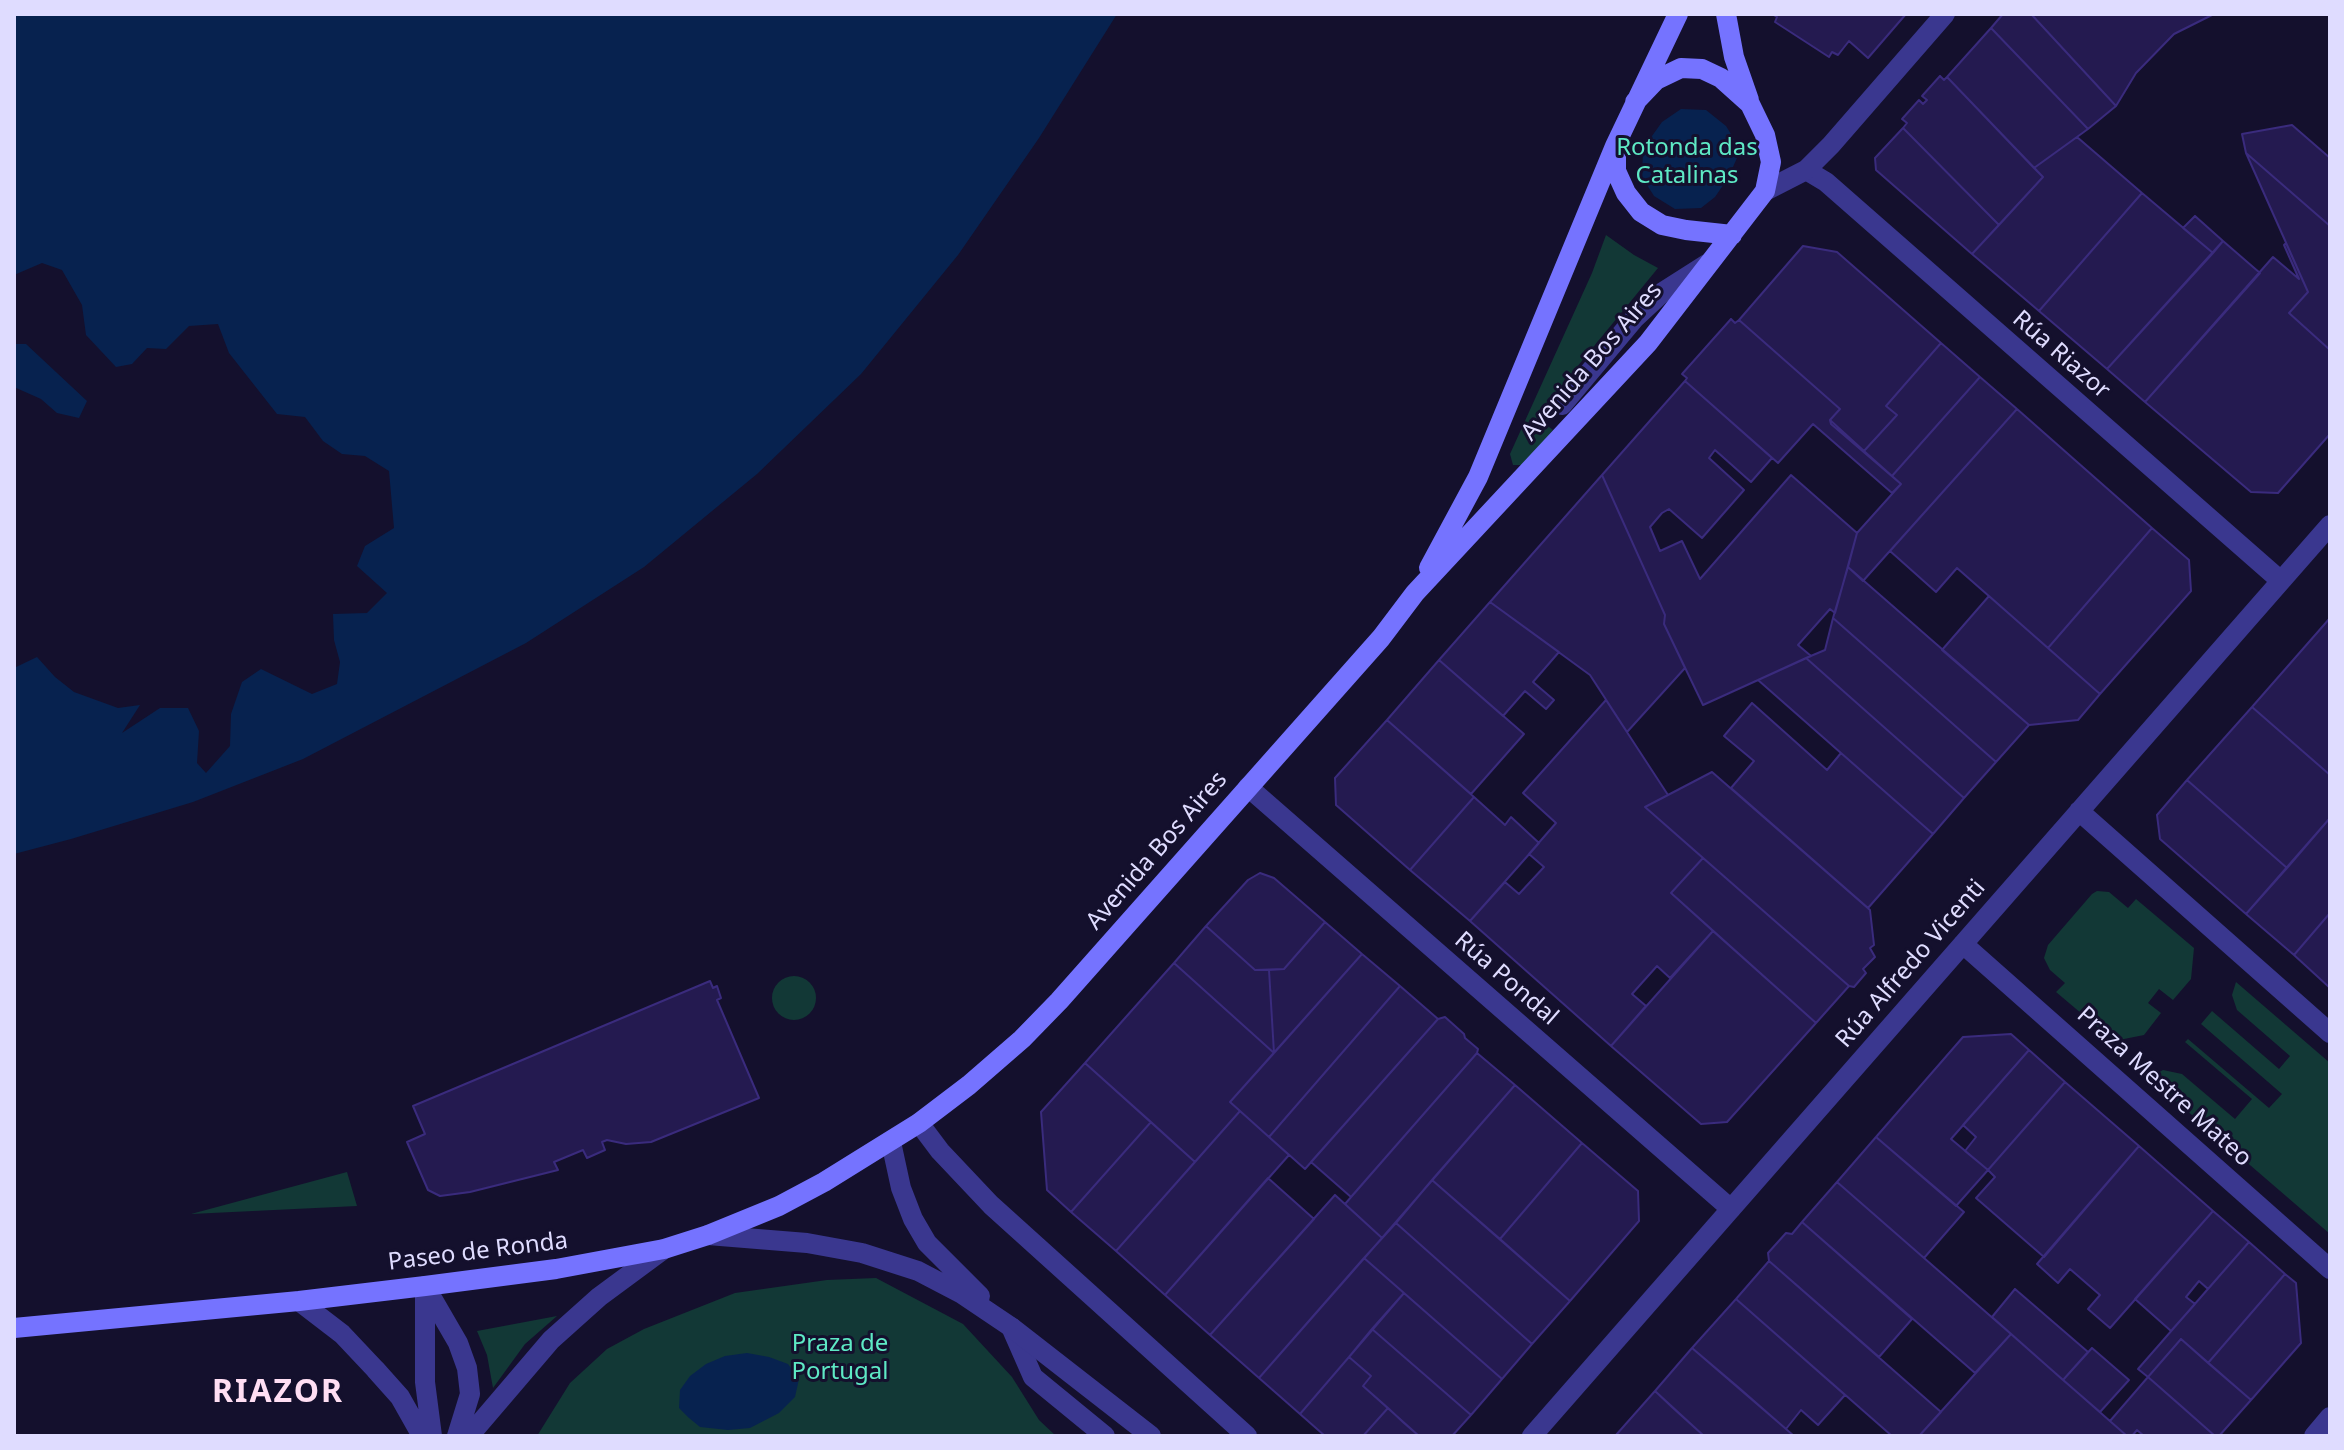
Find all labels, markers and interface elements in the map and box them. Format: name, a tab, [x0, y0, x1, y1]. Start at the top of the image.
park label: Rotonda das Catalinas	[1616, 134, 1758, 190]
street label: Avenida Bos Aires	[1515, 277, 1669, 447]
street label: Rúa Riazor	[2006, 305, 2116, 405]
street label: Avenida Bos Aires	[1080, 766, 1234, 936]
street label: Rúa Alfredo Vicenti	[1830, 874, 1992, 1054]
street label: Rúa Pondal	[1448, 926, 1564, 1032]
street label: Praza Mestre Mateo	[2071, 1001, 2257, 1173]
street label: Paseo de Ronda	[387, 1227, 569, 1277]
park label: Praza de Portugal	[792, 1330, 888, 1386]
district label: RIAZOR	[212, 1374, 344, 1412]

